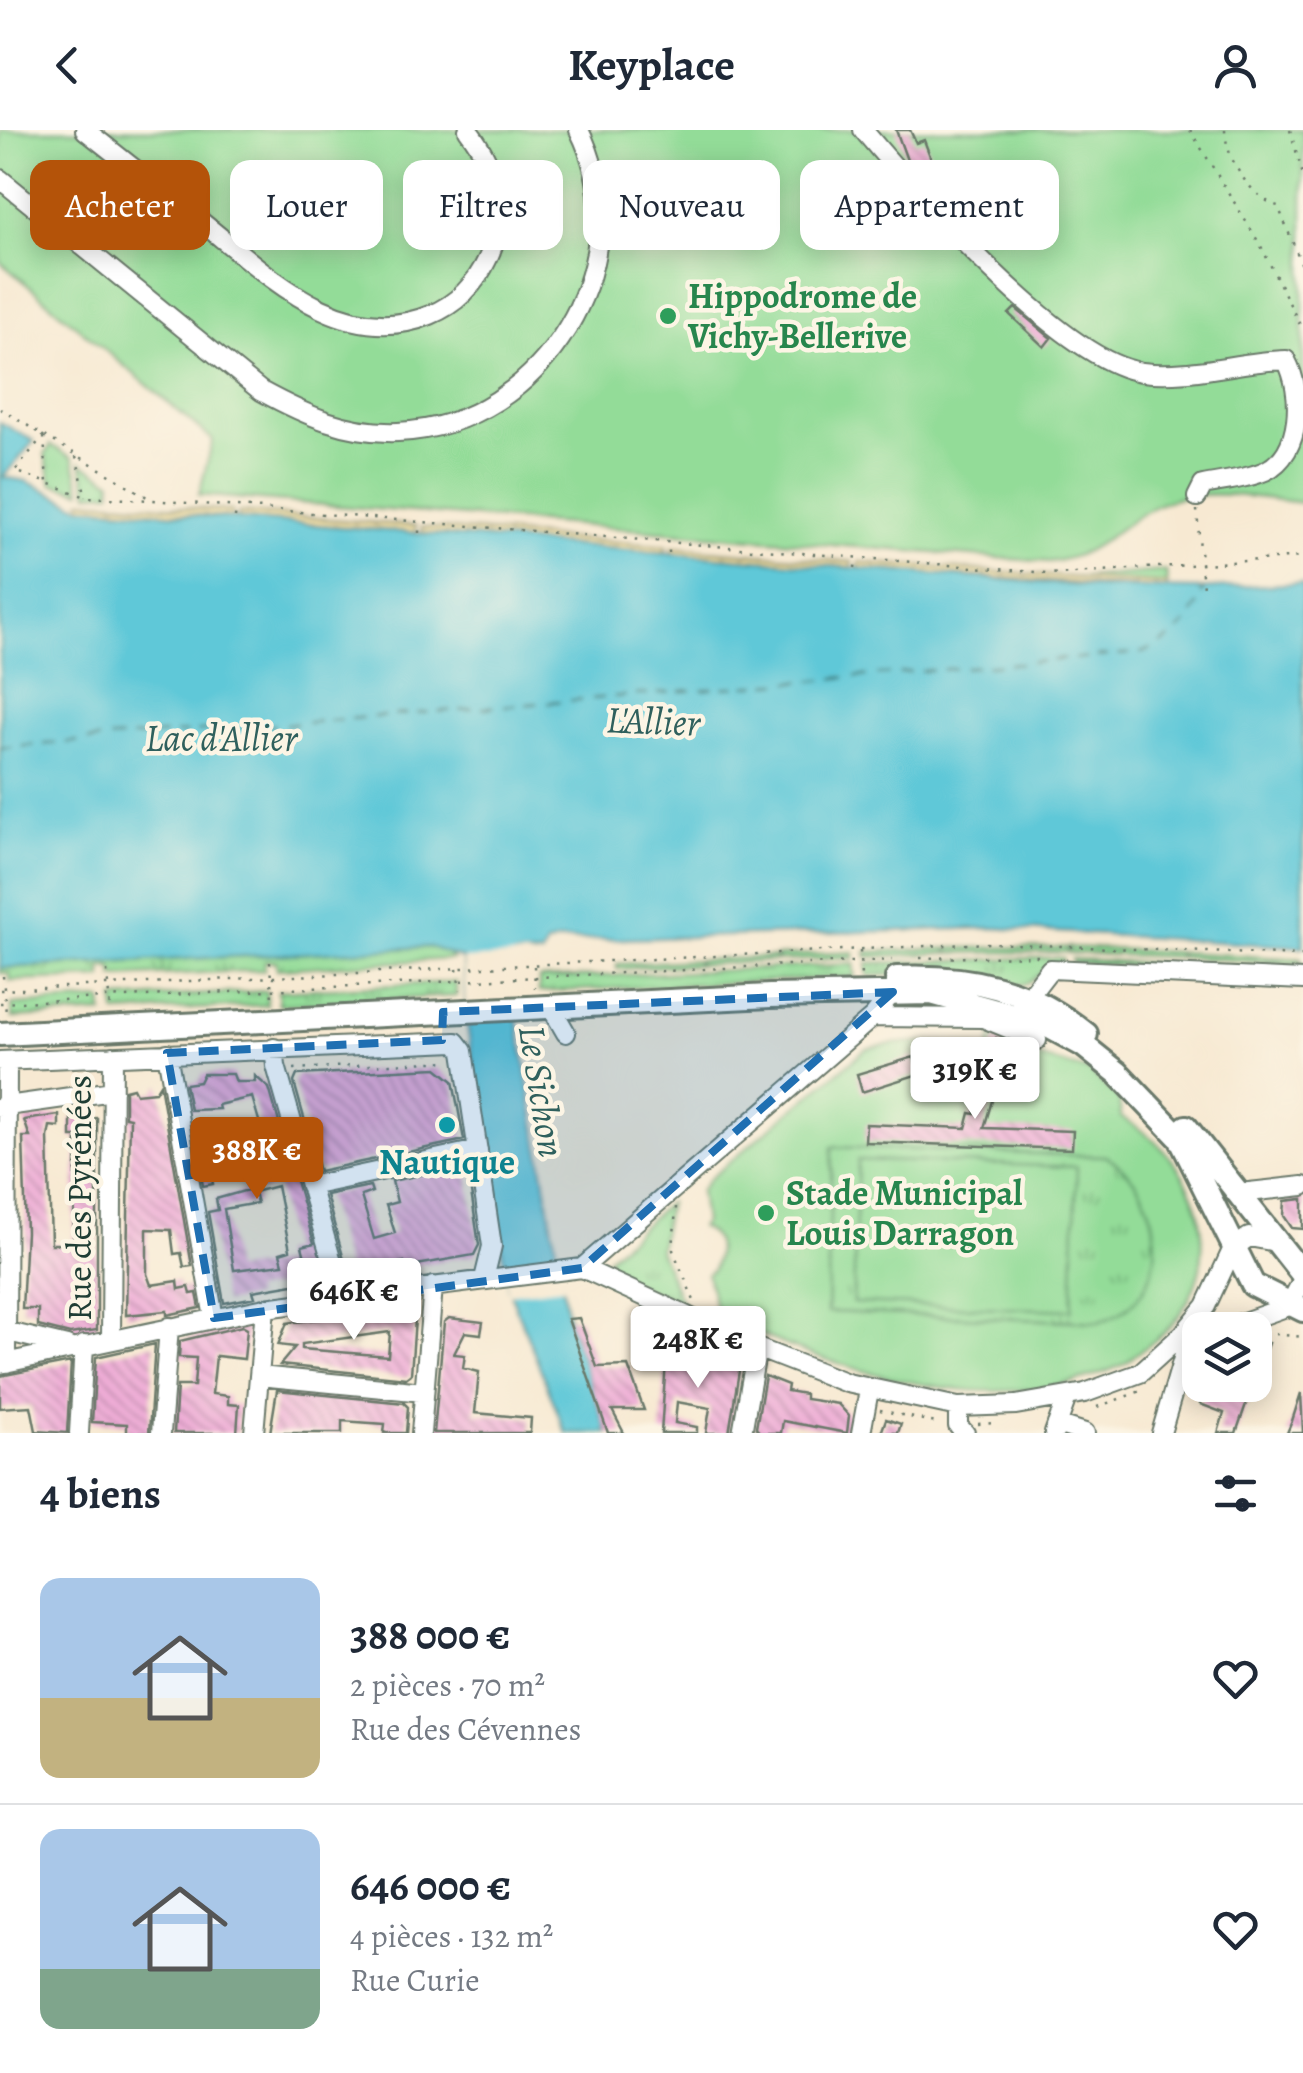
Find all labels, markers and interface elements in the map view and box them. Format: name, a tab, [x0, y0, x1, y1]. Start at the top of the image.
text: Keyplace	[568, 34, 735, 96]
icon: back	[40, 38, 95, 93]
icon: person	[1208, 38, 1263, 93]
chip: Acheter	[30, 160, 210, 250]
chip: Louer	[230, 160, 383, 250]
chip: Filtres	[403, 160, 563, 250]
chip: Nouveau	[583, 160, 780, 250]
chip: Appartement	[800, 160, 1059, 250]
place label: Hippodrome de Vichy-Bellerive	[687, 272, 917, 360]
marker: Hippodrome de Vichy-Bellerive	[657, 305, 679, 327]
water label: L'Allier	[605, 693, 703, 749]
water label: Lac d'Allier	[145, 712, 299, 764]
water label: Le Sichon	[506, 1021, 578, 1161]
pin: 319K €	[894, 1037, 1056, 1122]
text: 319K €	[933, 1047, 1018, 1091]
street label: Rue des Pyrénées	[55, 1075, 103, 1321]
marker: Nautique	[436, 1114, 458, 1136]
pin: 388K €	[176, 1117, 338, 1202]
text: 388K €	[212, 1127, 302, 1171]
place label: Nautique	[379, 1138, 515, 1186]
place label: Stade Municipal Louis Darragon	[786, 1169, 1023, 1257]
marker: Stade Municipal Louis Darragon	[755, 1202, 777, 1224]
pin: 646K €	[273, 1258, 435, 1343]
text: 646K €	[309, 1268, 399, 1312]
pin: 248K €	[617, 1306, 779, 1391]
map controls	[1182, 1312, 1272, 1402]
button: layers	[1182, 1312, 1272, 1402]
text: 248K €	[653, 1316, 743, 1360]
text: 4 biens	[40, 1465, 161, 1522]
icon: filters	[1208, 1466, 1263, 1521]
text: 388 000 €	[350, 1606, 510, 1663]
icon: home	[120, 1618, 240, 1738]
icon: heart	[1208, 1651, 1263, 1706]
text: 2 pièces · 70 m²	[350, 1663, 545, 1707]
text: Rue des Cévennes	[350, 1707, 581, 1751]
text: 646 000 €	[350, 1857, 511, 1914]
icon: home	[120, 1869, 240, 1989]
icon: heart	[1208, 1902, 1263, 1957]
text: 4 pièces · 132 m²	[350, 1914, 553, 1958]
text: Rue Curie	[350, 1958, 480, 2002]

